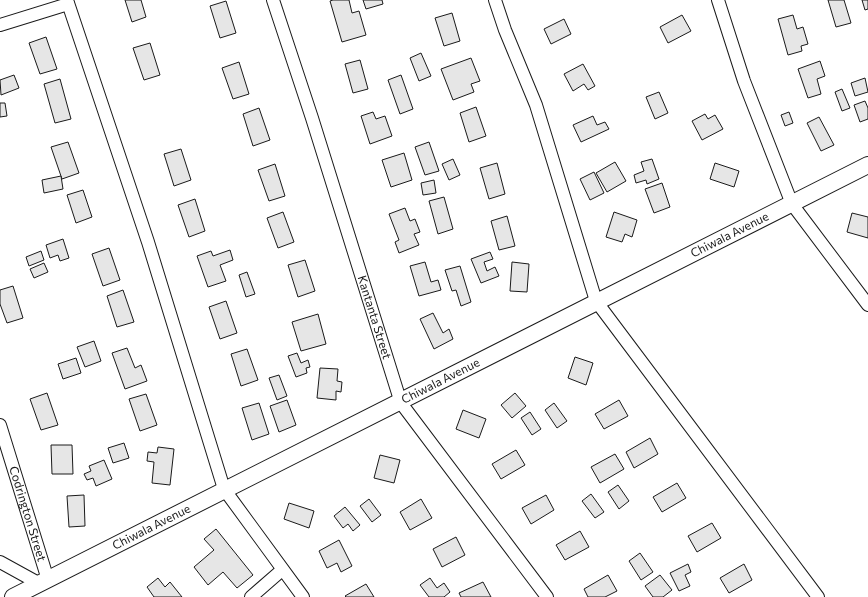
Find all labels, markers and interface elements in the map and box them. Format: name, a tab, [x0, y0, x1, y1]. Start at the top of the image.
street label: Chiwala Avenue	[688, 208, 771, 260]
street label: Kantanta Street	[356, 273, 395, 361]
street label: Chiwala Avenue	[399, 355, 481, 406]
street label: Codrington Street	[7, 464, 50, 563]
street label: Chiwala Avenue	[109, 501, 192, 552]

